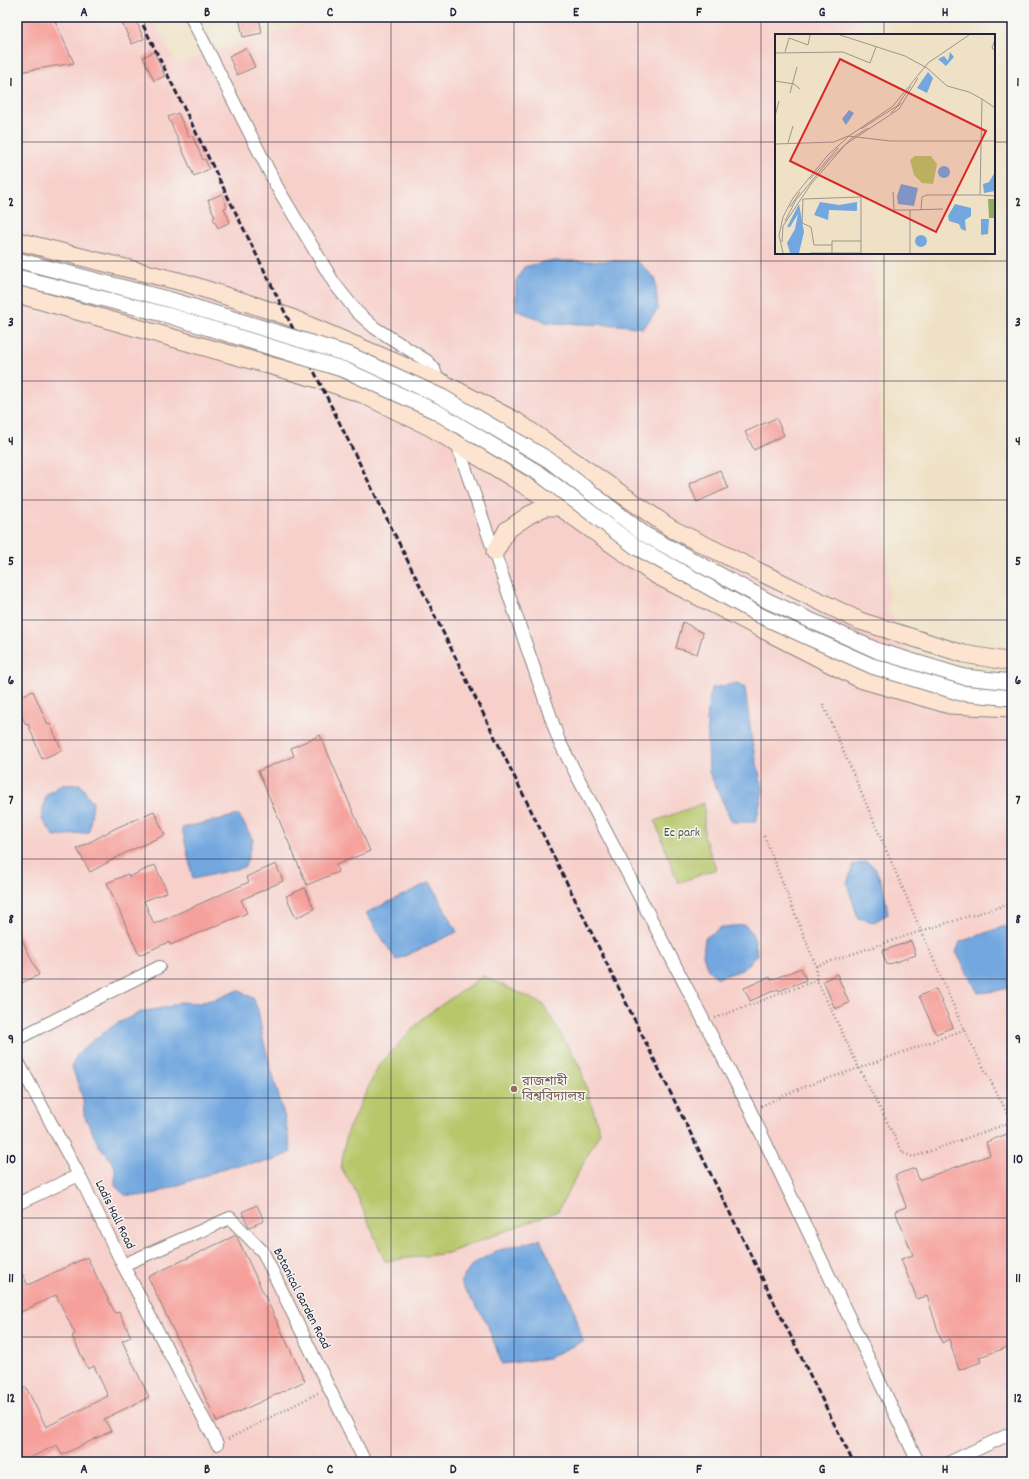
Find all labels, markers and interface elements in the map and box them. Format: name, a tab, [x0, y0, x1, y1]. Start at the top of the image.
text: A	[80, 4, 88, 23]
text: B	[204, 4, 210, 23]
text: C	[327, 4, 334, 23]
text: D	[450, 4, 457, 23]
text: E	[573, 4, 580, 23]
text: F	[696, 4, 702, 23]
text: G	[819, 4, 826, 23]
text: H	[942, 4, 949, 23]
inset map	[775, 34, 995, 254]
text: 1	[10, 74, 13, 93]
text: 1	[1017, 74, 1020, 93]
text: 2	[8, 194, 14, 213]
text: 2	[1015, 194, 1021, 213]
text: 3	[8, 314, 14, 333]
text: 3	[1015, 314, 1021, 333]
text: 4	[8, 433, 14, 452]
text: 4	[1015, 433, 1021, 452]
text: 5	[8, 553, 14, 572]
text: 5	[1015, 553, 1021, 572]
text: 6	[8, 672, 15, 691]
text: 6	[1015, 672, 1022, 691]
text: 7	[9, 792, 14, 811]
text: 7	[1016, 792, 1021, 811]
park label: Ec park	[664, 824, 700, 843]
text: 8	[8, 911, 14, 930]
text: 8	[1015, 911, 1021, 930]
text: 9	[8, 1031, 14, 1050]
text: 9	[1015, 1031, 1021, 1050]
place label: রাজশাহী বিশ্ববিদ্যালয়	[521, 1073, 586, 1107]
marker: রাজশাহী বিশ্ববিদ্যালয়	[509, 1084, 519, 1094]
text: 10	[6, 1151, 16, 1170]
text: 10	[1013, 1151, 1023, 1170]
street label: Ladis Hall Road	[89, 1177, 139, 1253]
street label: Botanical Garden Road	[267, 1245, 335, 1353]
text: 11	[8, 1270, 14, 1289]
text: 11	[1015, 1270, 1021, 1289]
text: 12	[7, 1390, 16, 1409]
text: 12	[1014, 1390, 1023, 1409]
text: A	[80, 1461, 88, 1479]
text: B	[204, 1461, 210, 1479]
text: C	[327, 1461, 334, 1479]
text: D	[450, 1461, 457, 1479]
text: E	[573, 1461, 580, 1479]
text: F	[696, 1461, 702, 1479]
text: G	[819, 1461, 826, 1479]
text: H	[942, 1461, 949, 1479]

